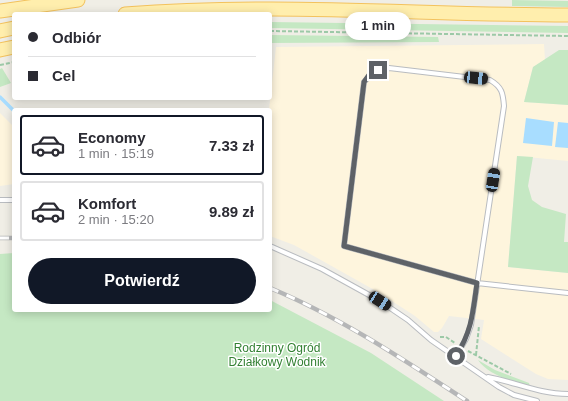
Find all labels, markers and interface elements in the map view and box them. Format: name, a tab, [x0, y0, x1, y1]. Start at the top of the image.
callout: 1 min	[345, 12, 411, 40]
text: 1 min	[361, 18, 395, 33]
text: Odbiór	[52, 29, 101, 46]
route end	[369, 61, 387, 79]
text: Cel	[52, 67, 75, 84]
car	[463, 71, 489, 85]
icon: car	[30, 127, 66, 163]
text: Economy	[78, 129, 146, 146]
text: 7.33 zł	[209, 137, 254, 154]
text: 1 min · 15:19	[78, 146, 154, 161]
car	[485, 167, 501, 193]
icon: car	[30, 193, 66, 229]
text: Komfort	[78, 195, 136, 212]
text: 9.89 zł	[209, 203, 254, 220]
text: 2 min · 15:20	[78, 212, 154, 227]
button: Potwierdź	[28, 258, 256, 304]
car	[367, 289, 393, 313]
park label: Rodzinny Ogród Działkowy Wodnik	[228, 341, 327, 369]
route start	[447, 347, 465, 365]

